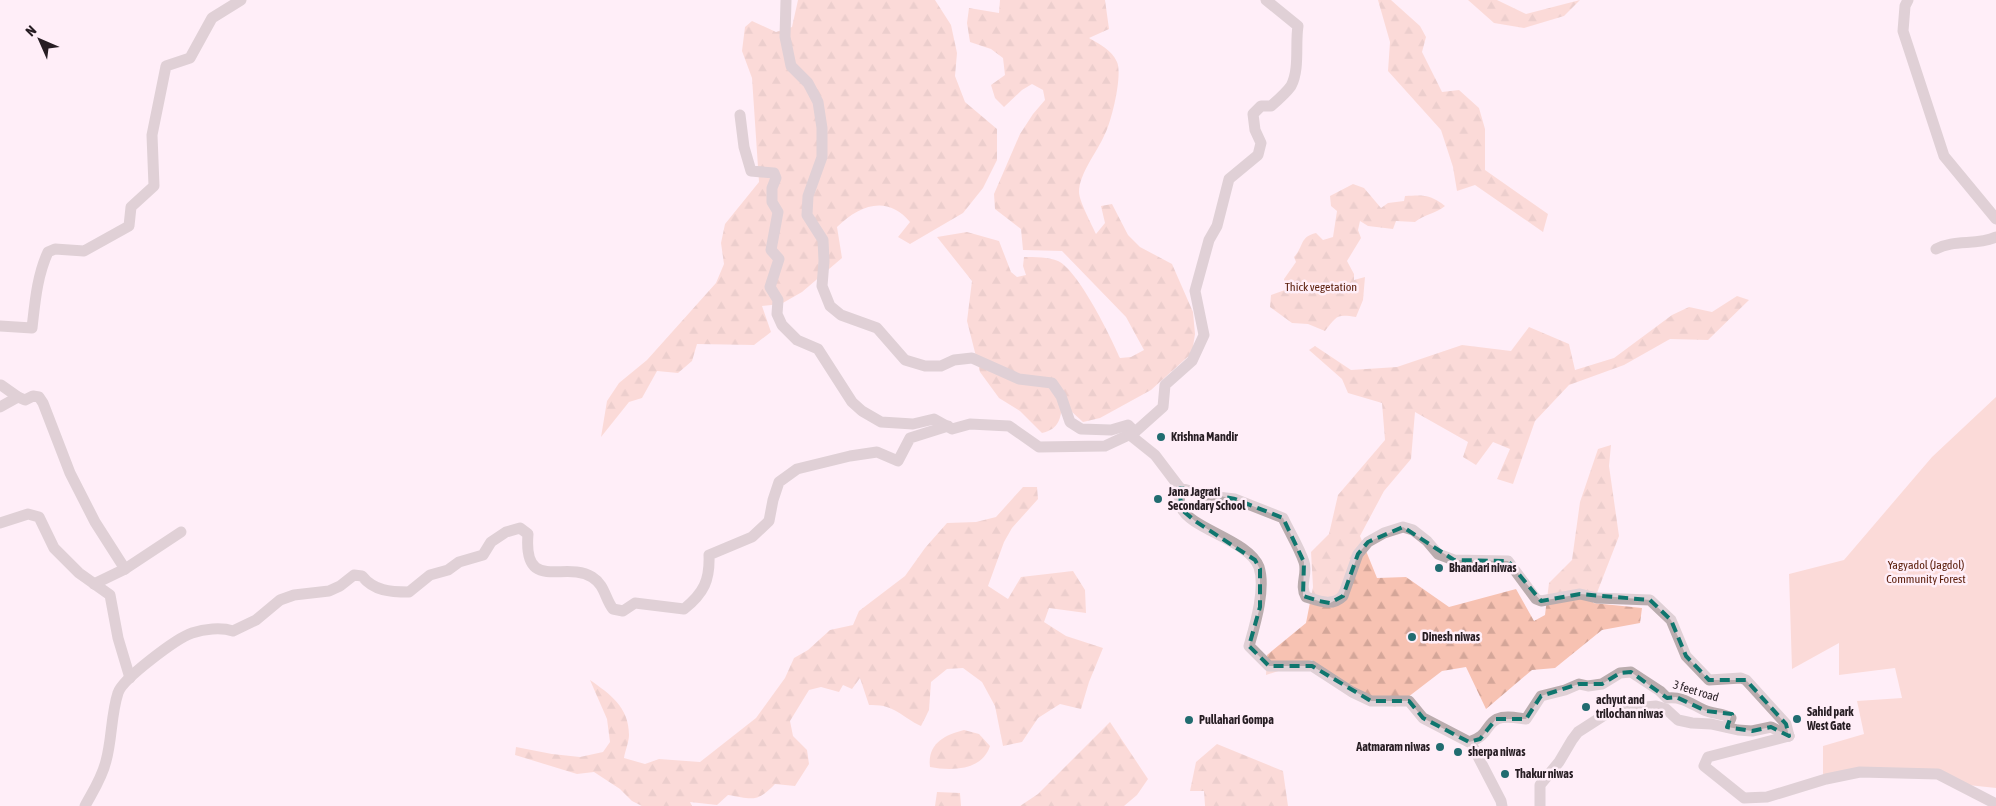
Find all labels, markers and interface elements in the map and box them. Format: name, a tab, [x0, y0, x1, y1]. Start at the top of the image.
north arrow	[15, 15, 65, 65]
text: N	[22, 22, 39, 39]
park label: Thick vegetation	[1285, 280, 1357, 294]
place label: Krishna Mandir	[1171, 430, 1238, 444]
marker: Krishna Mandir	[1155, 431, 1167, 443]
place label: Jana Jagrati Secondary School	[1167, 485, 1246, 513]
marker: Jana Jagrati Secondary School	[1152, 493, 1164, 505]
park label: Yagyadol (Jagdol) Community Forest	[1886, 558, 1966, 586]
place label: Bhandari niwas	[1449, 561, 1517, 575]
marker: Bhandari niwas	[1433, 562, 1445, 574]
place label: Dinesh niwas	[1422, 630, 1481, 644]
marker: Dinesh niwas	[1406, 631, 1418, 643]
street label: 3 feet road	[1671, 677, 1721, 705]
place label: achyut and trilochan niwas	[1595, 693, 1664, 721]
marker: achyut and trilochan niwas	[1580, 701, 1592, 713]
place label: Sahid park West Gate	[1806, 705, 1854, 733]
place label: Pullahari Gompa	[1199, 713, 1274, 727]
marker: Sahid park West Gate	[1791, 713, 1803, 725]
marker: Pullahari Gompa	[1183, 714, 1195, 726]
place label: Aatmaram niwas	[1355, 740, 1431, 754]
marker: Aatmaram niwas	[1434, 741, 1446, 753]
place label: sherpa niwas	[1468, 745, 1526, 759]
marker: sherpa niwas	[1452, 746, 1464, 758]
place label: Thakur niwas	[1515, 767, 1574, 781]
marker: Thakur niwas	[1499, 768, 1511, 780]

